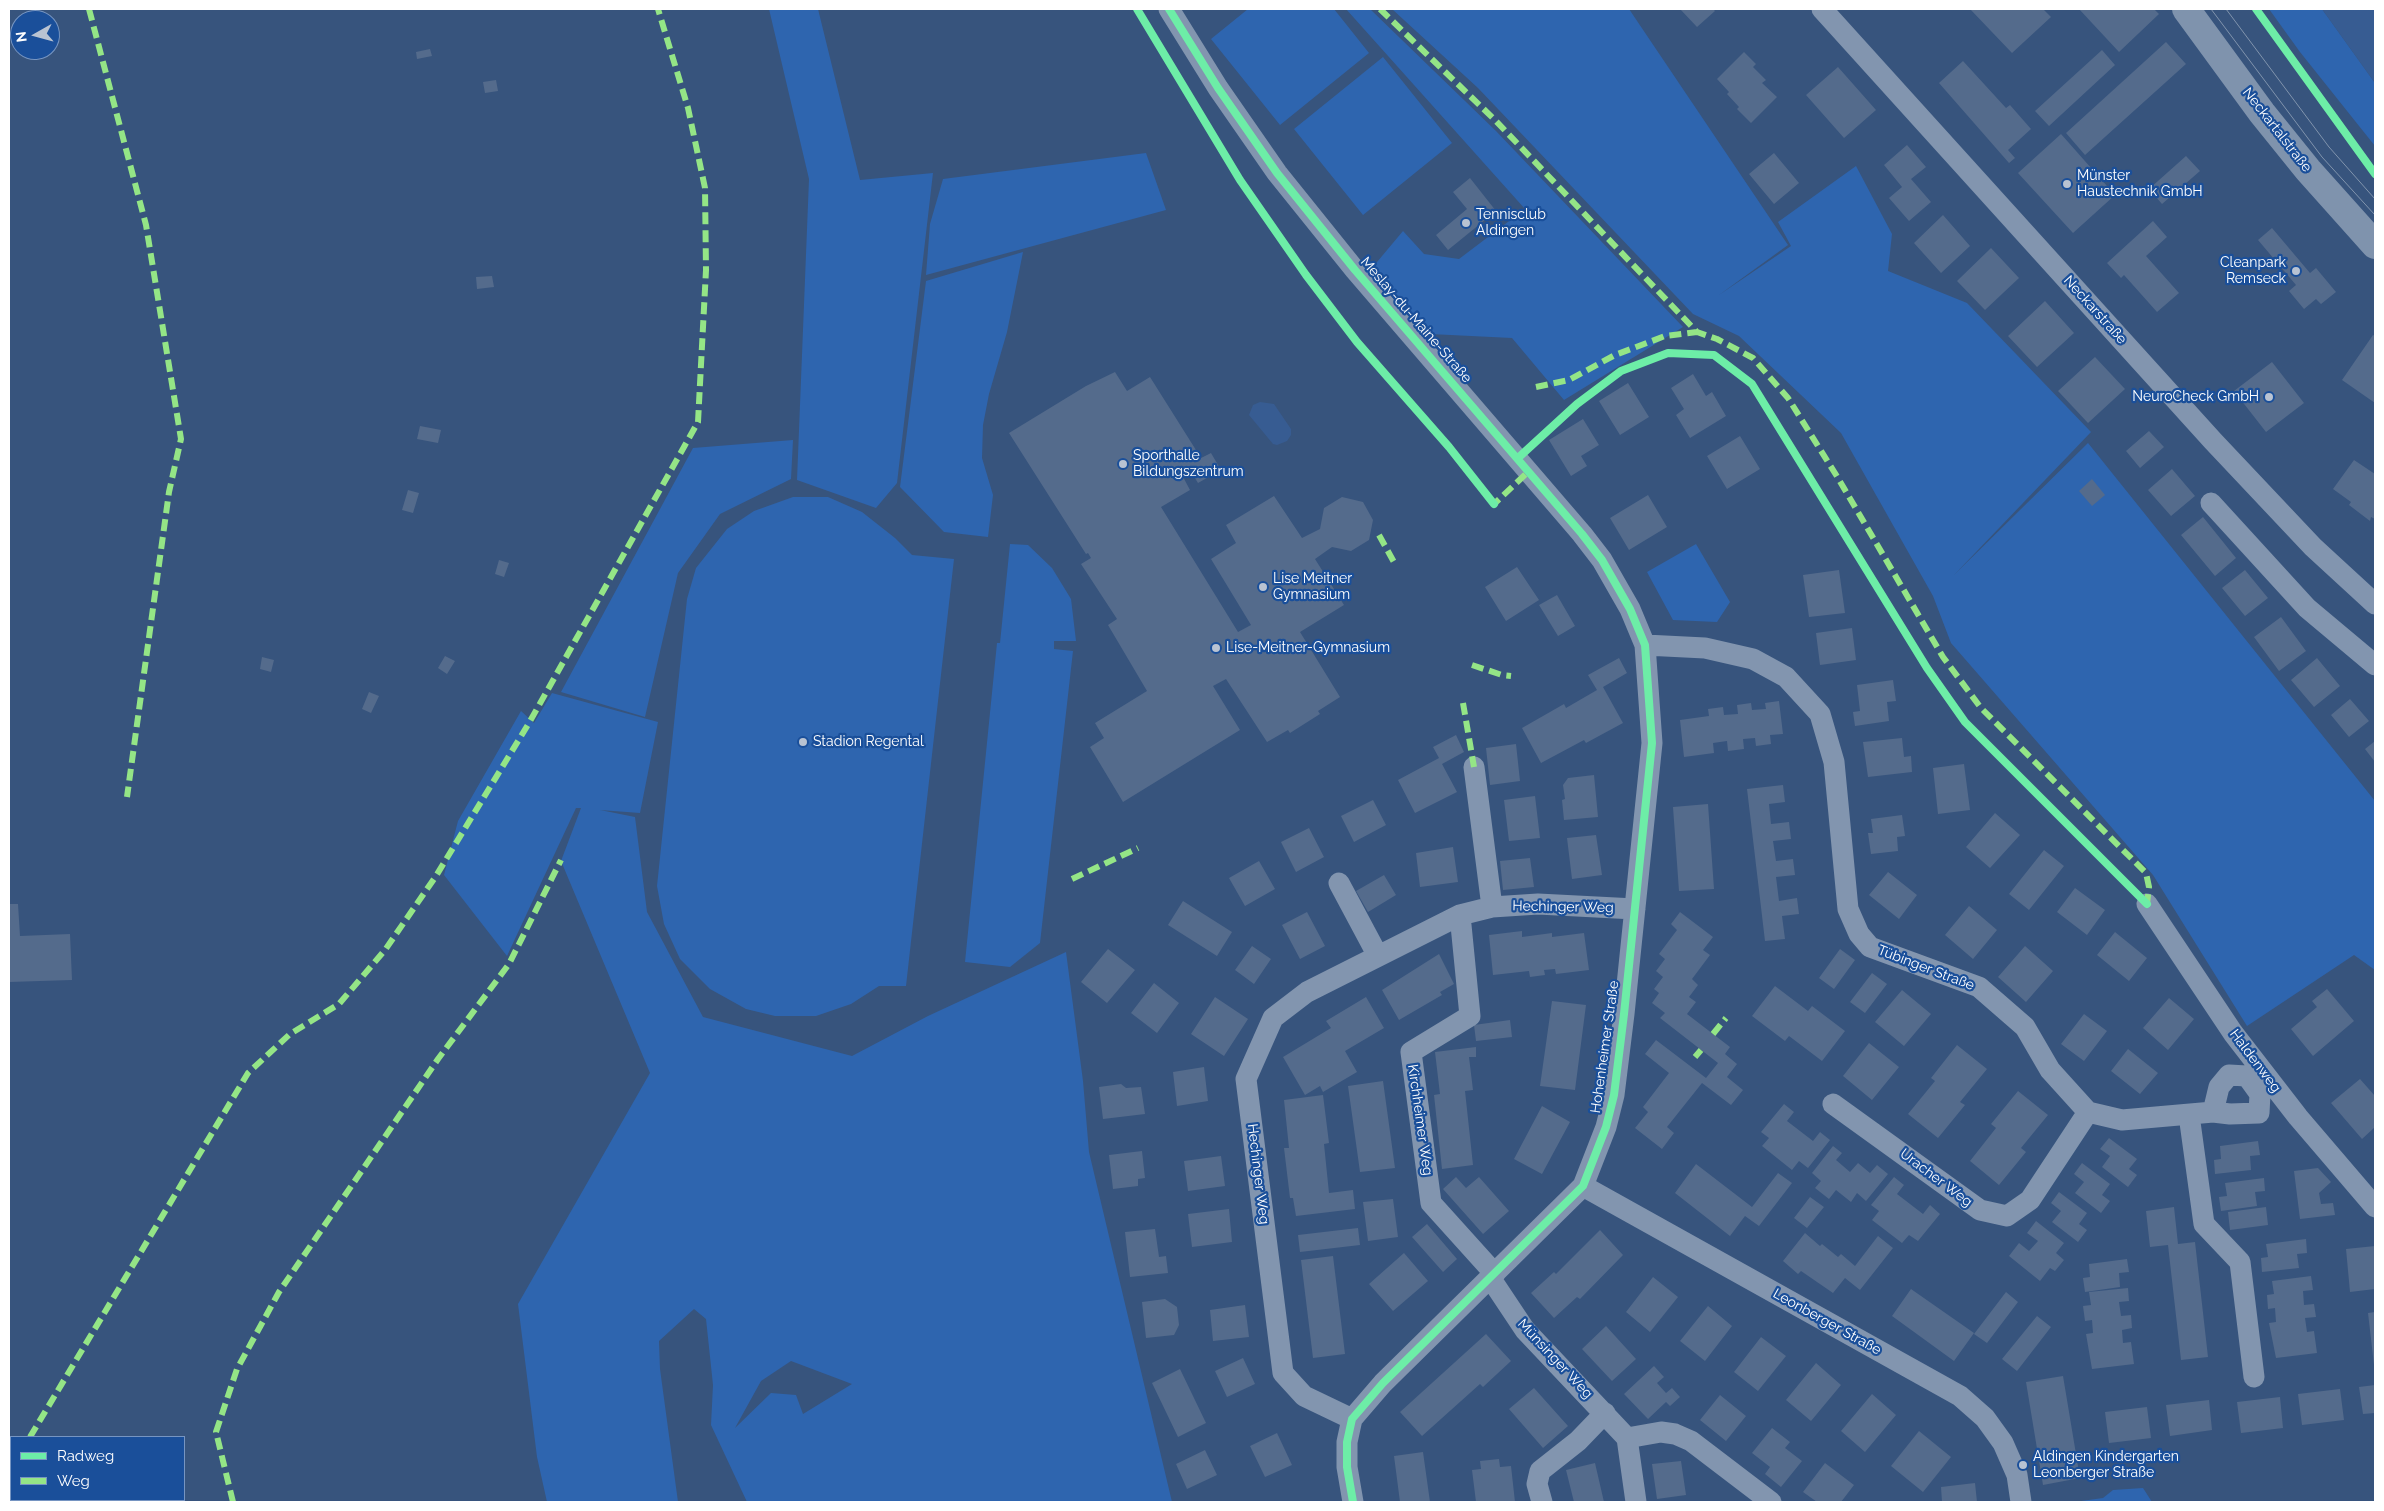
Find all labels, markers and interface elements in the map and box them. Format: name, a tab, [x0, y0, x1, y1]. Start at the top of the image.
north arrow	[10, 10, 60, 60]
text: N	[13, 30, 30, 43]
street label: Neckartalstraße	[2239, 84, 2315, 176]
place label: Münster Haustechnik GmbH	[2077, 168, 2203, 200]
marker: Münster Haustechnik GmbH	[2061, 178, 2073, 190]
place label: Tennisclub Aldingen	[1476, 207, 1546, 240]
marker: Tennisclub Aldingen	[1460, 217, 1472, 229]
street label: Meslay-du-Maine-Straße	[1357, 254, 1475, 386]
place label: Cleanpark Remseck	[2220, 255, 2286, 288]
marker: Cleanpark Remseck	[2290, 265, 2302, 277]
street label: Neckarstraße	[2060, 272, 2130, 348]
place label: NeuroCheck GmbH	[2132, 389, 2259, 405]
marker: NeuroCheck GmbH	[2263, 391, 2275, 403]
place label: Sporthalle Bildungszentrum	[1133, 448, 1244, 481]
marker: Sporthalle Bildungszentrum	[1117, 458, 1129, 470]
place label: Lise Meitner Gymnasium	[1273, 571, 1352, 604]
marker: Lise Meitner Gymnasium	[1257, 581, 1269, 593]
place label: Lise-Meitner-Gymnasium	[1226, 640, 1390, 656]
marker: Lise-Meitner-Gymnasium	[1210, 642, 1222, 654]
place label: Stadion Regental	[813, 734, 924, 750]
marker: Stadion Regental	[797, 736, 809, 748]
street label: Hechinger Weg	[1512, 898, 1614, 916]
street label: Tübinger Straße	[1875, 942, 1977, 994]
street label: Hohenheimer Straße	[1587, 980, 1623, 1114]
street label: Haldenweg	[2226, 1026, 2284, 1096]
street label: Kirchheimer Weg	[1404, 1063, 1436, 1177]
street label: Hechinger Weg	[1243, 1123, 1273, 1225]
street label: Uracher Weg	[1897, 1145, 1975, 1211]
street label: Leonberger Straße	[1770, 1285, 1884, 1359]
street label: Münsinger Weg	[1514, 1316, 1596, 1402]
legend	[10, 1436, 185, 1501]
text: Radweg	[57, 1447, 114, 1465]
place label: Aldingen Kindergarten Leonberger Straße	[2033, 1449, 2179, 1481]
marker: Aldingen Kindergarten Leonberger Straße	[2017, 1459, 2029, 1471]
text: Weg	[57, 1472, 90, 1490]

